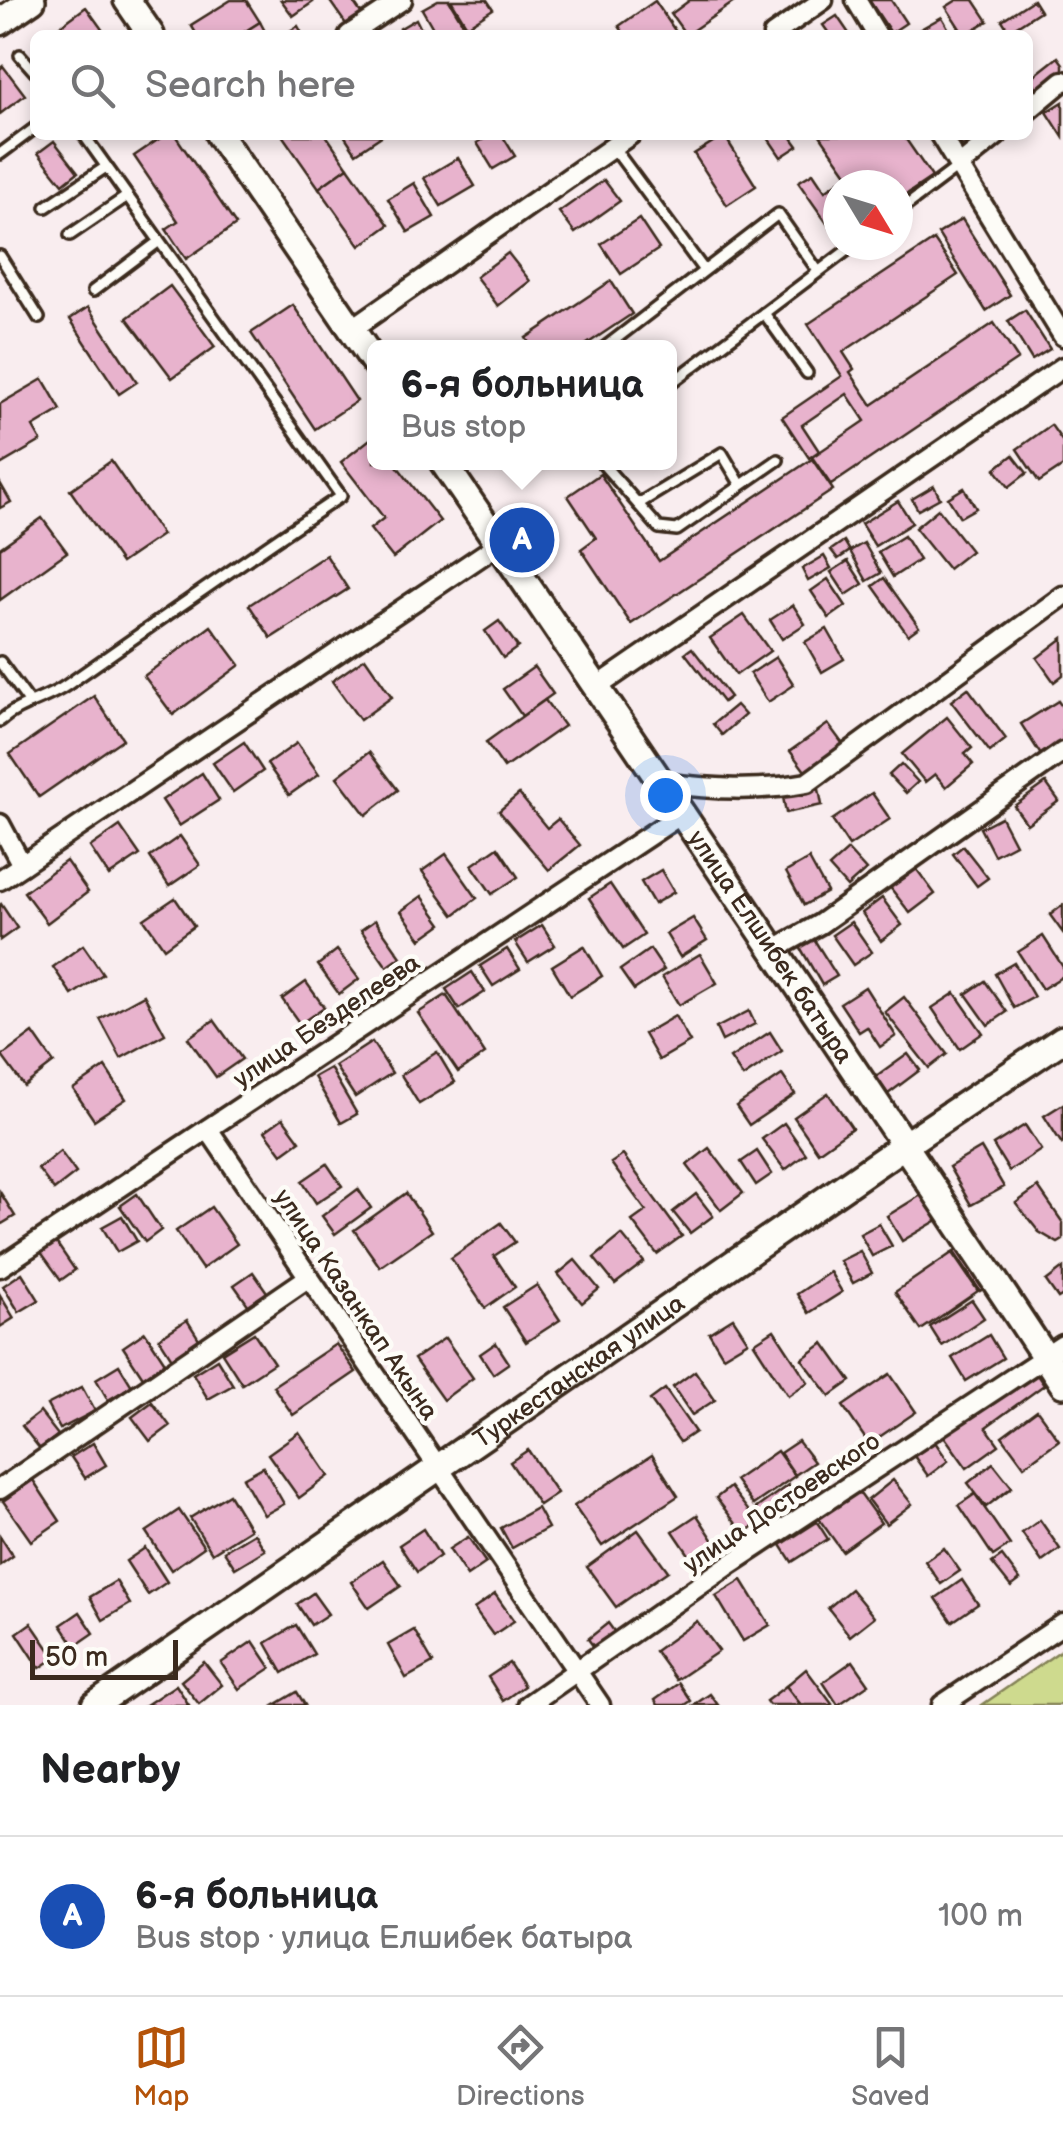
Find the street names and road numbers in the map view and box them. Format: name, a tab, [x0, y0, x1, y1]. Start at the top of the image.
street label: улица Елшибек батыра	[681, 825, 859, 1070]
street label: улица Безделеева	[228, 947, 426, 1095]
street label: улица Казанкап Акына	[267, 1183, 445, 1426]
street label: Туркестанская улица	[468, 1288, 691, 1455]
street label: улица Достоевского	[678, 1426, 886, 1581]

